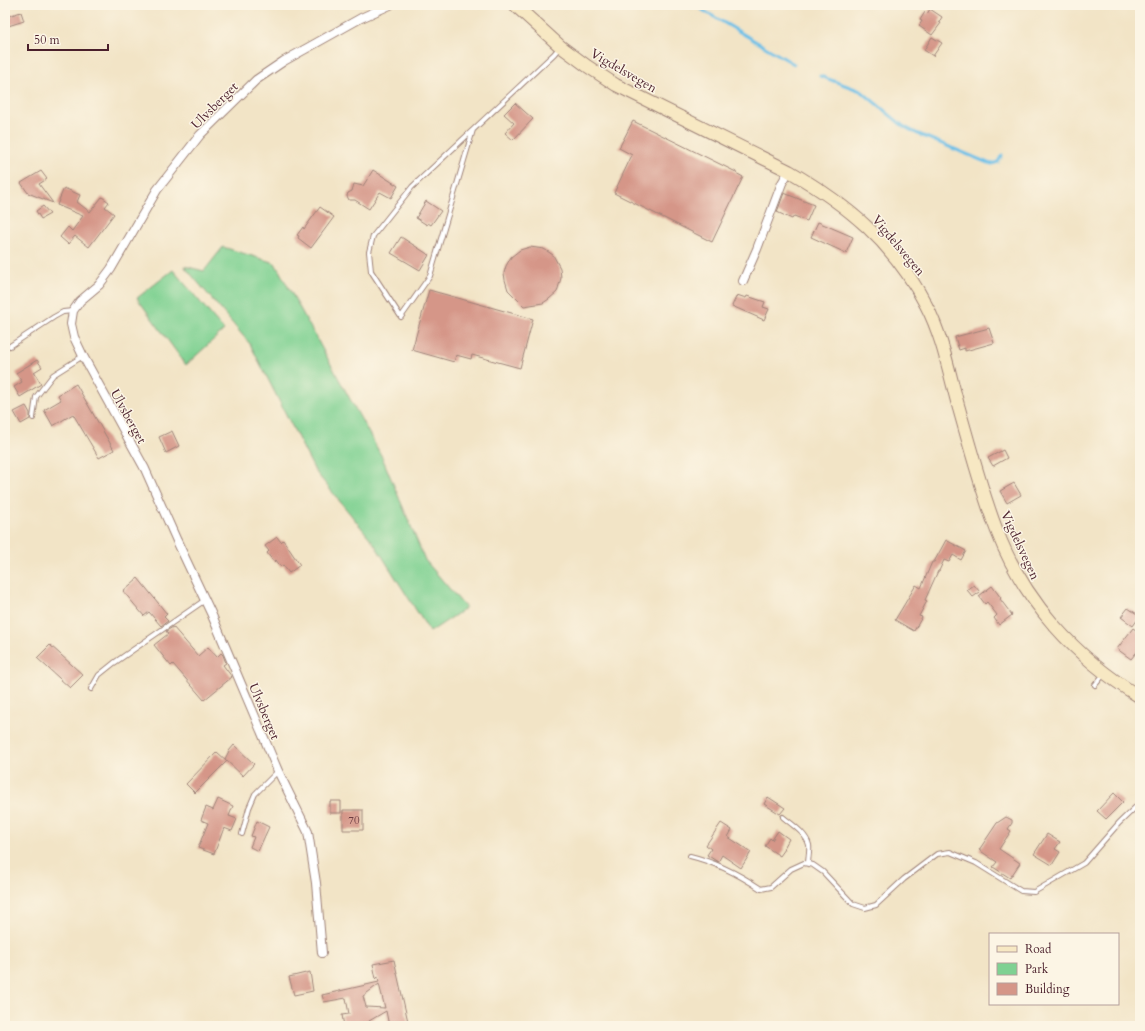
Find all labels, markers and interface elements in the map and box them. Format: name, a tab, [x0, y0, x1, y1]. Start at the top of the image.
scale bar	[28, 26, 108, 52]
text: 50 m	[34, 32, 61, 48]
street label: Vigdelsvegen	[587, 45, 661, 97]
street label: Ulvsberget	[187, 78, 242, 133]
street label: Vigdelsvegen	[868, 211, 929, 280]
street label: Ulvsberget	[106, 386, 150, 447]
street label: Vigdelsvegen	[996, 508, 1044, 583]
street label: Ulvsberget	[244, 680, 284, 742]
house number: 70	[348, 813, 360, 828]
legend	[989, 933, 1119, 1005]
text: Road	[1025, 941, 1052, 957]
text: Park	[1025, 961, 1049, 977]
text: Building	[1025, 981, 1070, 997]

